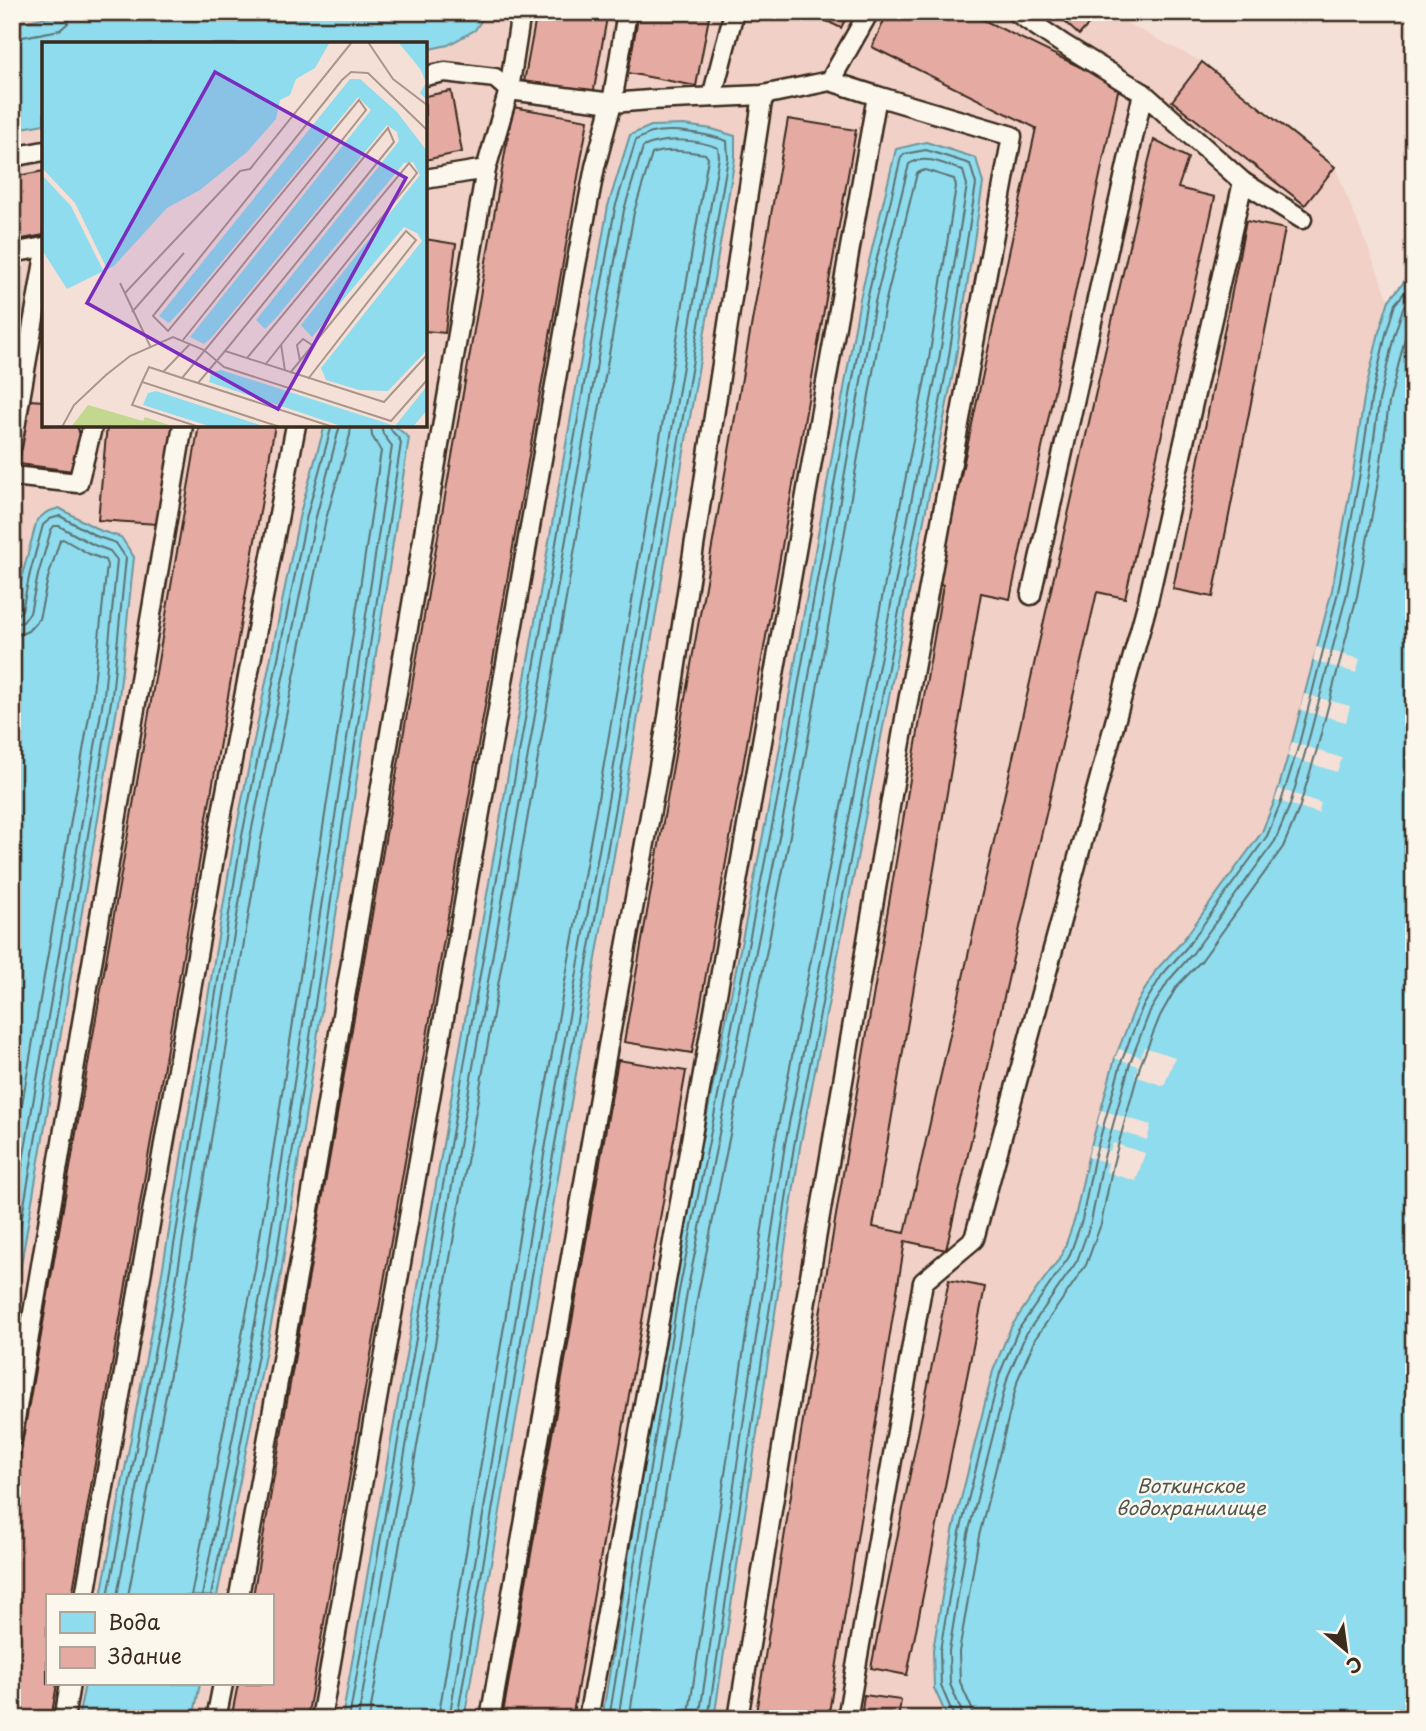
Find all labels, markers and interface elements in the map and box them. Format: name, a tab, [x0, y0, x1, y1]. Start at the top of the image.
inset map	[42, 42, 427, 427]
water label: Воткинское водохранилище	[1116, 1471, 1266, 1521]
legend	[46, 1594, 273, 1686]
text: Вода	[108, 1605, 160, 1637]
north arrow	[1310, 1616, 1380, 1686]
text: Здание	[108, 1639, 182, 1671]
text: С	[1342, 1650, 1368, 1681]

